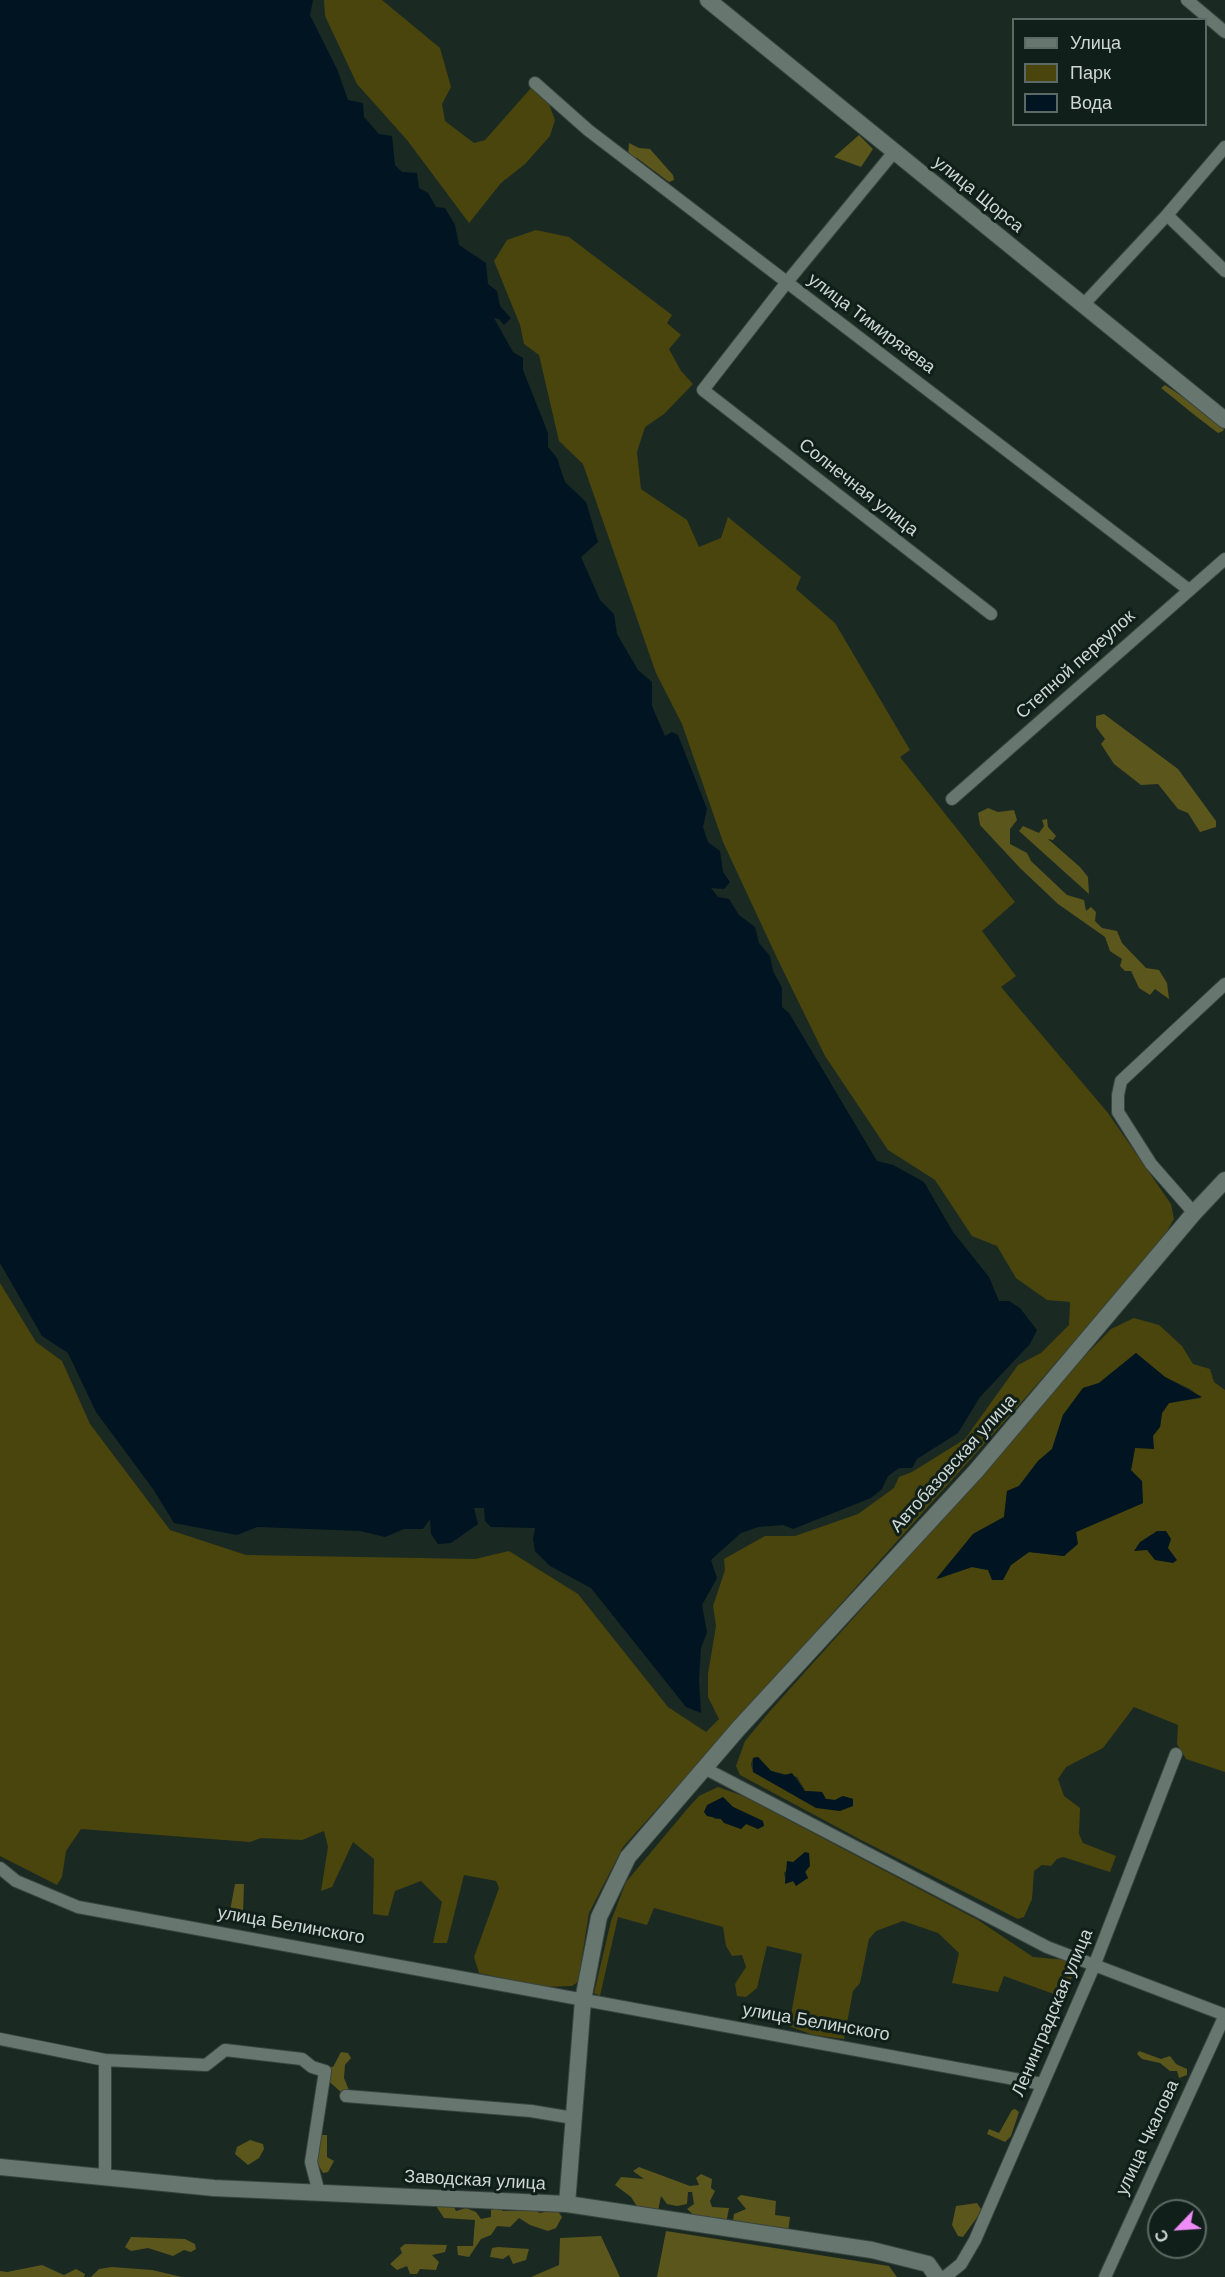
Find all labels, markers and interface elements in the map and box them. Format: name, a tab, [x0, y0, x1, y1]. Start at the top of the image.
legend	[1012, 18, 1207, 126]
text: Улица	[1070, 31, 1121, 55]
text: Парк	[1070, 61, 1111, 85]
text: Вода	[1070, 91, 1112, 115]
street label: улица Щорса	[928, 152, 1028, 238]
street label: улица Тимирязева	[803, 269, 939, 379]
street label: Солнечная улица	[794, 435, 922, 541]
street label: Степной переулок	[1012, 606, 1140, 724]
street label: Автобазовская улица	[887, 1391, 1021, 1537]
street label: улица Белинского	[216, 1902, 366, 1950]
street label: Ленинградская улица	[1008, 1926, 1098, 2100]
street label: улица Белинского	[741, 1999, 891, 2047]
street label: улица Чкалова	[1112, 2077, 1184, 2199]
street label: Заводская улица	[404, 2167, 546, 2195]
north arrow	[1147, 2199, 1207, 2259]
text: С	[1150, 2226, 1174, 2246]

